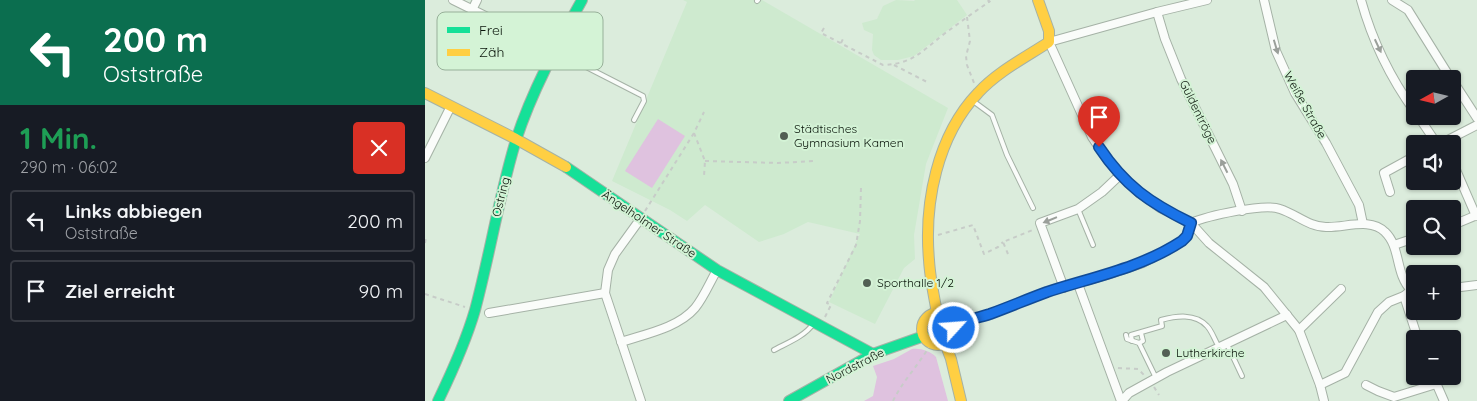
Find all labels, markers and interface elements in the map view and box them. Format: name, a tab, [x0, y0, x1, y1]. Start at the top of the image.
legend	[437, 12, 603, 70]
text: 200 m	[103, 17, 208, 61]
icon: left	[20, 20, 85, 85]
text: Frei	[479, 21, 503, 39]
one-way arrow	[1373, 38, 1382, 53]
one-way arrow	[1272, 40, 1280, 55]
text: Zäh	[479, 43, 504, 61]
text: Oststraße	[103, 60, 203, 88]
street label: Weiße Straße	[1281, 68, 1330, 141]
north arrow	[1406, 70, 1461, 125]
map controls	[1406, 70, 1461, 385]
street label: Güldentröge	[1177, 78, 1220, 146]
pin	[1078, 96, 1120, 147]
icon: arrive	[1085, 103, 1113, 131]
text: 1 Min.	[20, 119, 97, 157]
place label: Städtisches Gymnasium Kamen	[794, 121, 904, 150]
button: close	[353, 122, 405, 174]
marker: Städtisches Gymnasium Kamen	[778, 130, 790, 142]
button: sound	[1406, 135, 1461, 190]
text: 290 m · 06:02	[20, 157, 118, 177]
one-way arrow	[1220, 159, 1228, 173]
street label: Ostring	[488, 175, 513, 218]
street label: Ängelholmer Straße	[599, 186, 699, 261]
text: Links abbiegen	[65, 199, 202, 223]
button: search	[1406, 200, 1461, 255]
icon: left	[22, 207, 50, 235]
text: 200 m	[347, 209, 403, 233]
one-way arrow	[1043, 216, 1057, 224]
text: Oststraße	[65, 223, 138, 243]
button: +	[1406, 265, 1461, 320]
place label: Sporthalle 1/2	[877, 275, 954, 290]
icon: arrive	[22, 277, 50, 305]
marker: Sporthalle 1/2	[861, 277, 873, 289]
text: Ziel erreicht	[65, 279, 175, 303]
text: 90 m	[359, 279, 403, 303]
position arrow	[927, 301, 979, 353]
button: −	[1406, 330, 1461, 385]
street label: Nordstraße	[823, 344, 886, 387]
place label: Lutherkirche	[1176, 345, 1245, 360]
marker: Lutherkirche	[1160, 347, 1172, 359]

